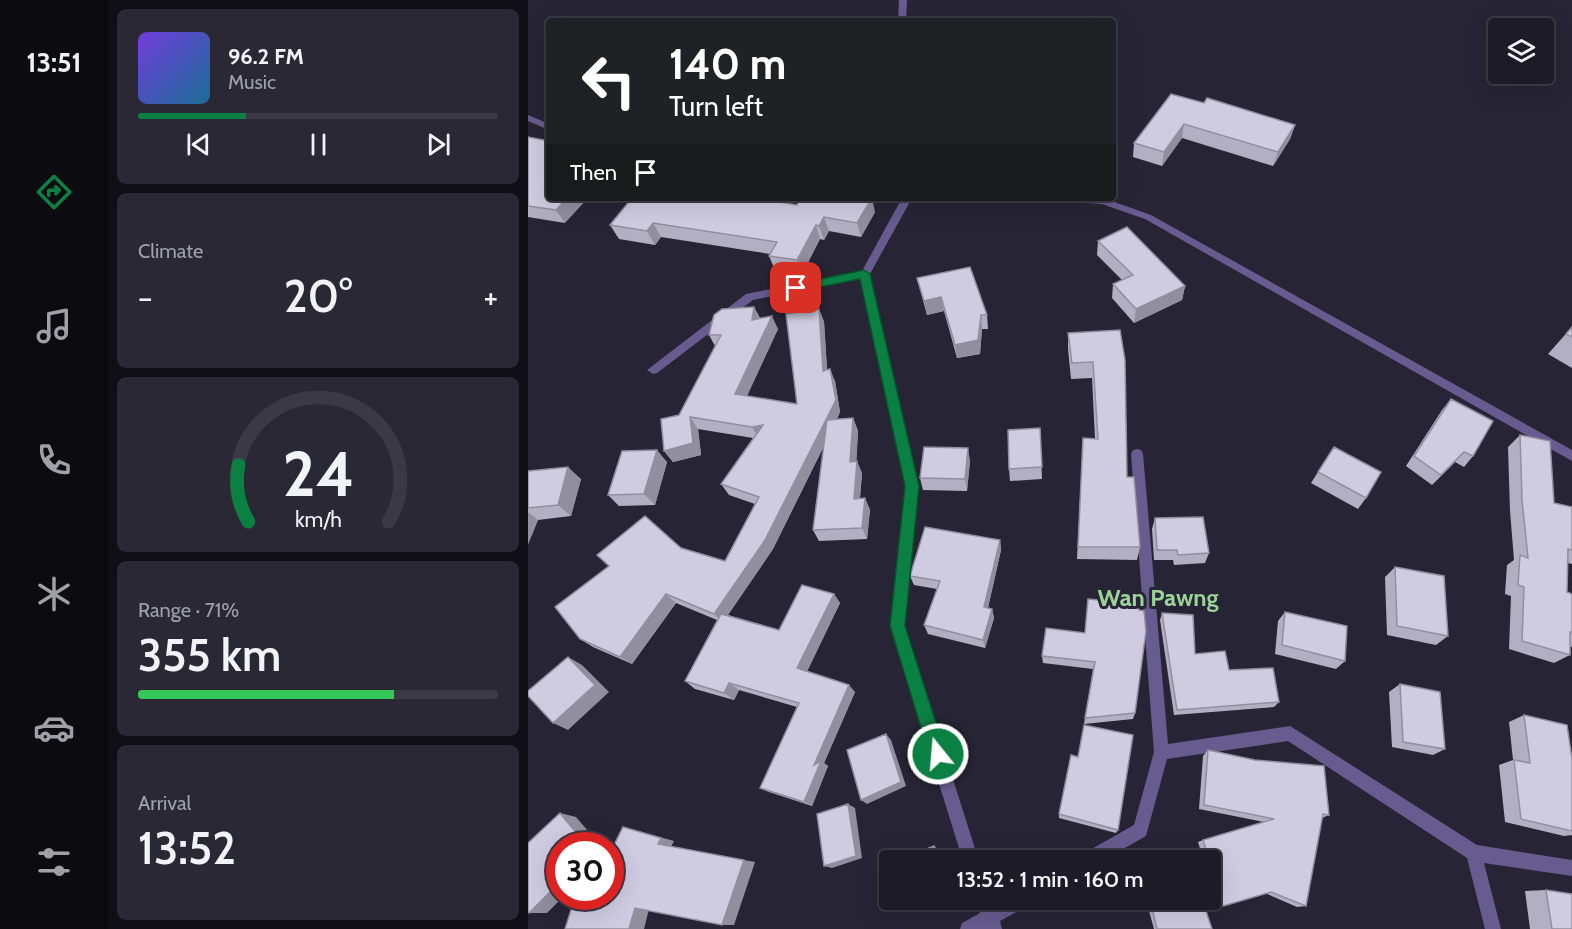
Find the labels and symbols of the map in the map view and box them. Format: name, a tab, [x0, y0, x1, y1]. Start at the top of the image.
pin	[770, 262, 821, 313]
district label: Wan Pawng	[1097, 583, 1219, 612]
position arrow	[906, 722, 970, 786]
speed limit sign: 30	[546, 832, 624, 910]

